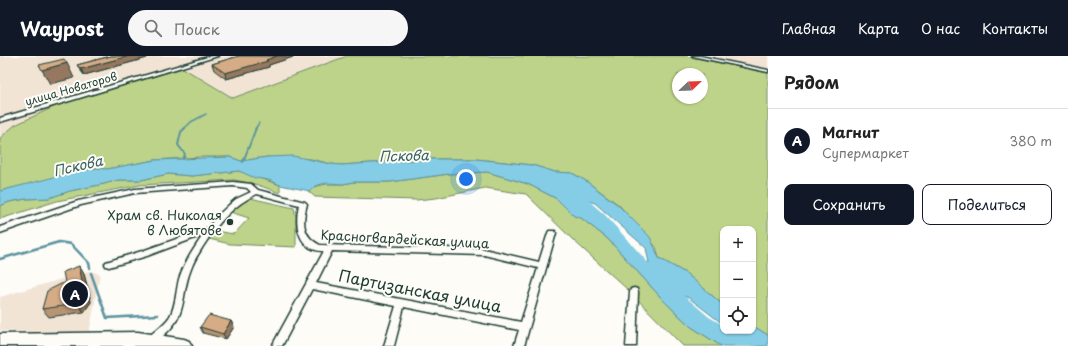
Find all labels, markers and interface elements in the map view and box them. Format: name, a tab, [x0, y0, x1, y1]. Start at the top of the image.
search box	[128, 10, 408, 46]
text: Waypost	[20, 14, 104, 42]
icon: search	[142, 17, 164, 39]
text: Поиск	[174, 17, 220, 40]
text: Главная	[782, 18, 836, 39]
text: Карта	[858, 18, 899, 39]
text: О нас	[921, 18, 960, 39]
text: Контакты	[982, 18, 1048, 39]
street label: улица Новаторов	[23, 67, 119, 110]
north arrow	[672, 68, 708, 104]
text: Рядом	[784, 69, 839, 95]
text: Магнит	[822, 120, 879, 143]
text: A	[792, 131, 802, 150]
text: 380 m	[1009, 131, 1052, 150]
text: Супермаркет	[822, 143, 909, 162]
water label: Пскова	[379, 144, 431, 167]
water label: Пскова	[51, 149, 106, 181]
your location	[456, 169, 476, 189]
button: Сохранить	[784, 184, 914, 225]
button: Поделиться	[922, 184, 1052, 225]
place label: Храм св. Николая в Любятове	[107, 205, 222, 239]
marker: Храм св. Николая в Любятове	[225, 217, 235, 227]
street label: Красногвардейская улица	[320, 225, 490, 252]
map controls	[720, 226, 756, 334]
button: +	[720, 226, 756, 262]
street label: Партизанская улица	[337, 262, 504, 318]
button: −	[720, 262, 756, 298]
pin: A	[62, 279, 88, 309]
button: locate	[720, 298, 756, 334]

